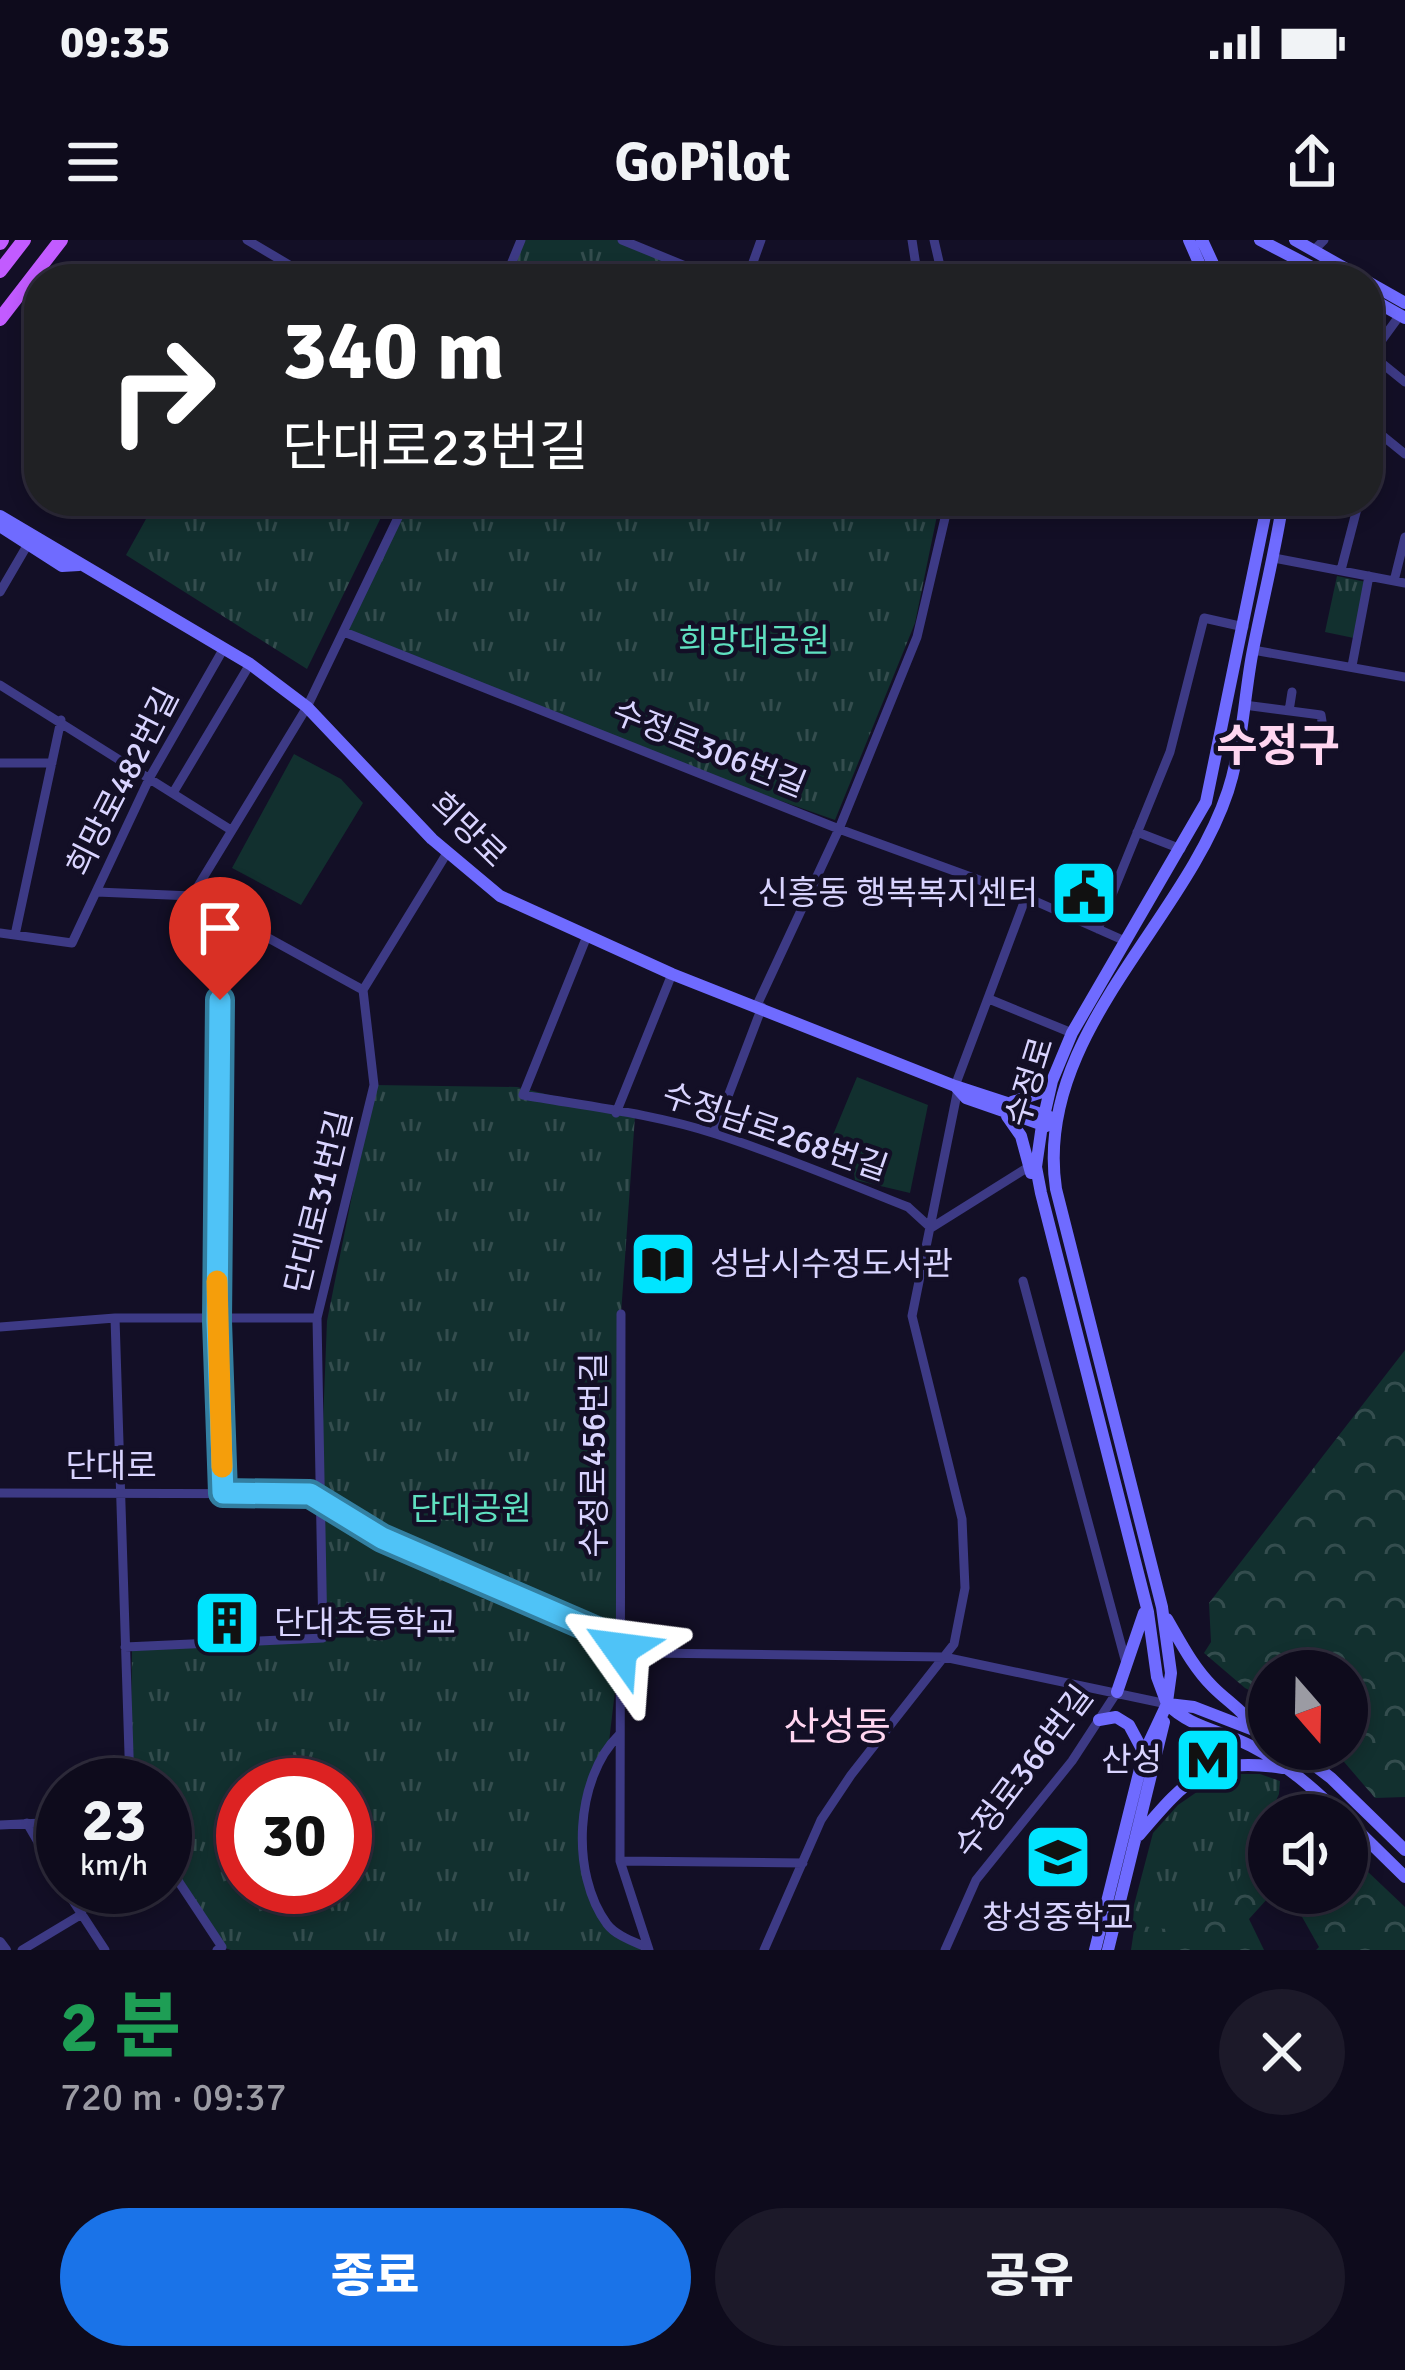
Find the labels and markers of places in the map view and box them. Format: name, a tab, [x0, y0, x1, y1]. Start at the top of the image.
public building icon: 신흥동 행복복지센터	[1049, 858, 1119, 928]
place label: 신흥동 행복복지센터	[758, 873, 1038, 914]
pin	[169, 877, 271, 1000]
library icon: 성남시수정도서관	[628, 1229, 698, 1299]
place label: 성남시수정도서관	[710, 1244, 953, 1285]
building icon: 단대초등학교	[192, 1588, 262, 1658]
place label: 단대초등학교	[274, 1603, 456, 1644]
metro station icon: 산성	[1173, 1725, 1243, 1795]
place label: 산성	[1101, 1740, 1162, 1781]
school or university icon: 창성중학교	[1023, 1822, 1093, 1892]
place label: 창성중학교	[982, 1898, 1134, 1939]

